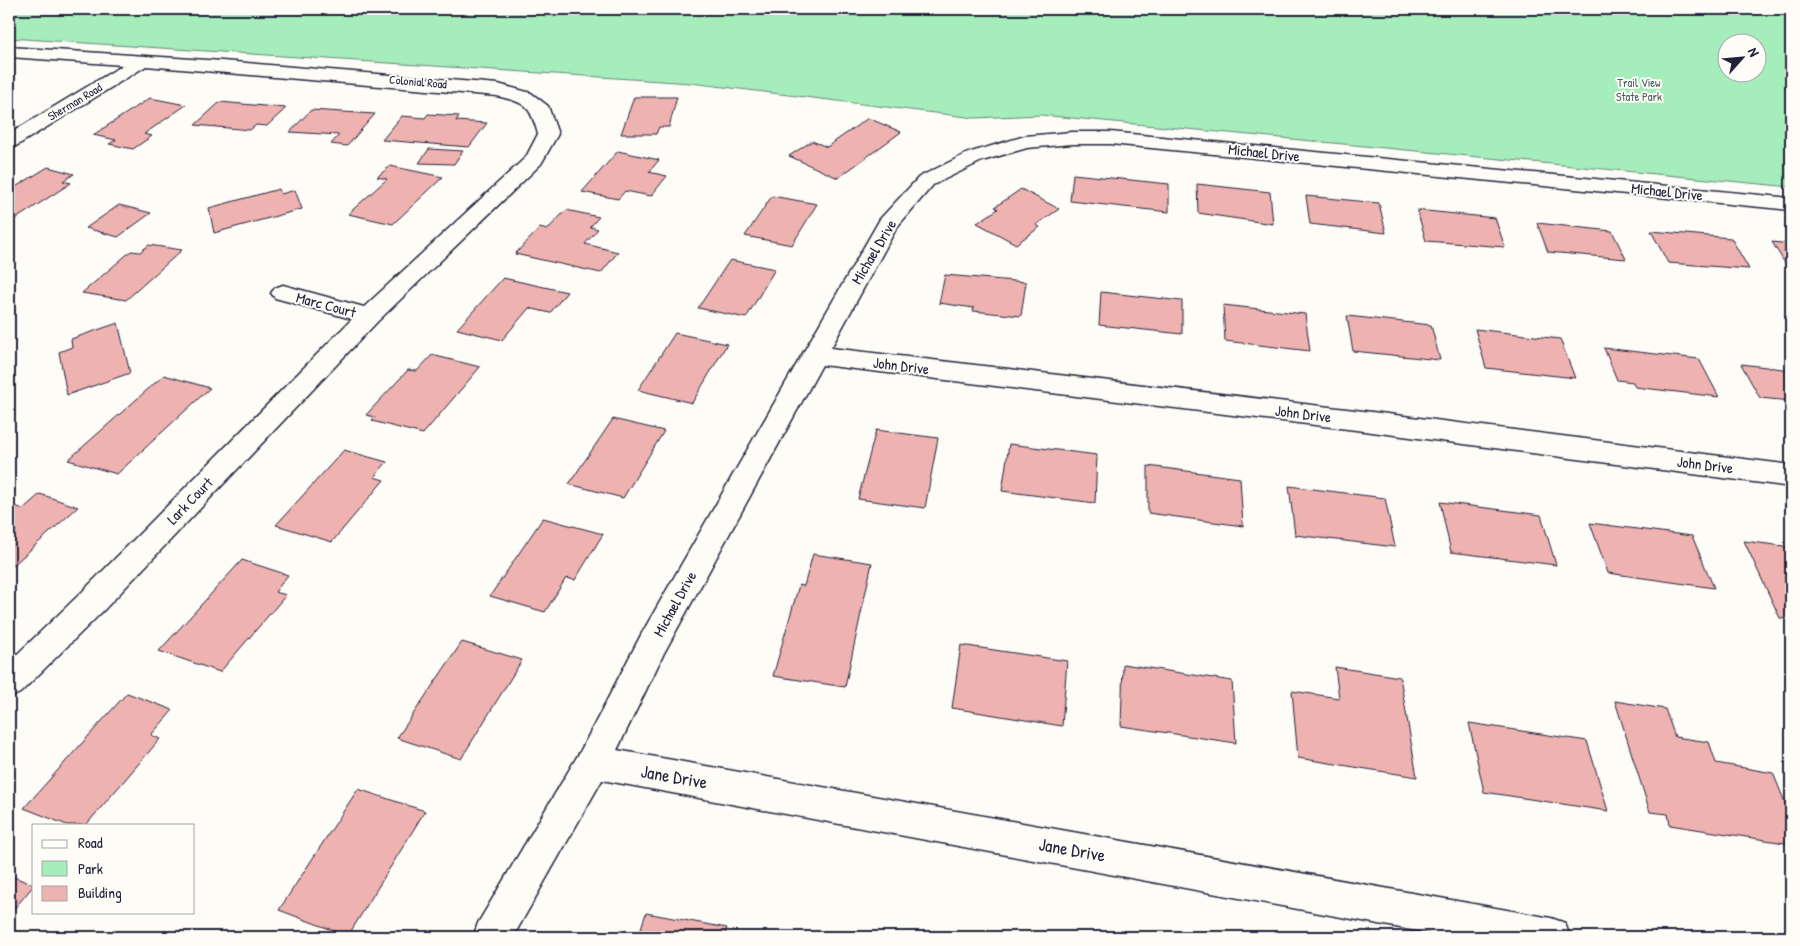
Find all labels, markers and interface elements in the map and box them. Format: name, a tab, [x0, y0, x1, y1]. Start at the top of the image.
north arrow	[1718, 32, 1768, 82]
text: N	[1744, 44, 1764, 60]
street label: Colonial Road	[388, 71, 448, 93]
park label: Trail View State Park	[1616, 74, 1662, 105]
street label: Sherman Road	[44, 79, 105, 124]
street label: Michael Drive	[1227, 138, 1301, 167]
street label: Michael Drive	[1630, 177, 1704, 206]
street label: Michael Drive	[846, 215, 901, 288]
street label: Marc Court	[294, 286, 359, 323]
street label: John Drive	[872, 352, 930, 379]
street label: John Drive	[1274, 400, 1332, 427]
street label: John Drive	[1676, 451, 1734, 478]
street label: Lark Court	[162, 472, 218, 529]
street label: Michael Drive	[648, 567, 701, 640]
street label: Jane Drive	[639, 758, 709, 795]
legend	[32, 824, 195, 914]
street label: Jane Drive	[1037, 831, 1107, 868]
text: Road	[78, 832, 103, 853]
text: Park	[78, 858, 103, 879]
text: Building	[78, 882, 122, 903]

